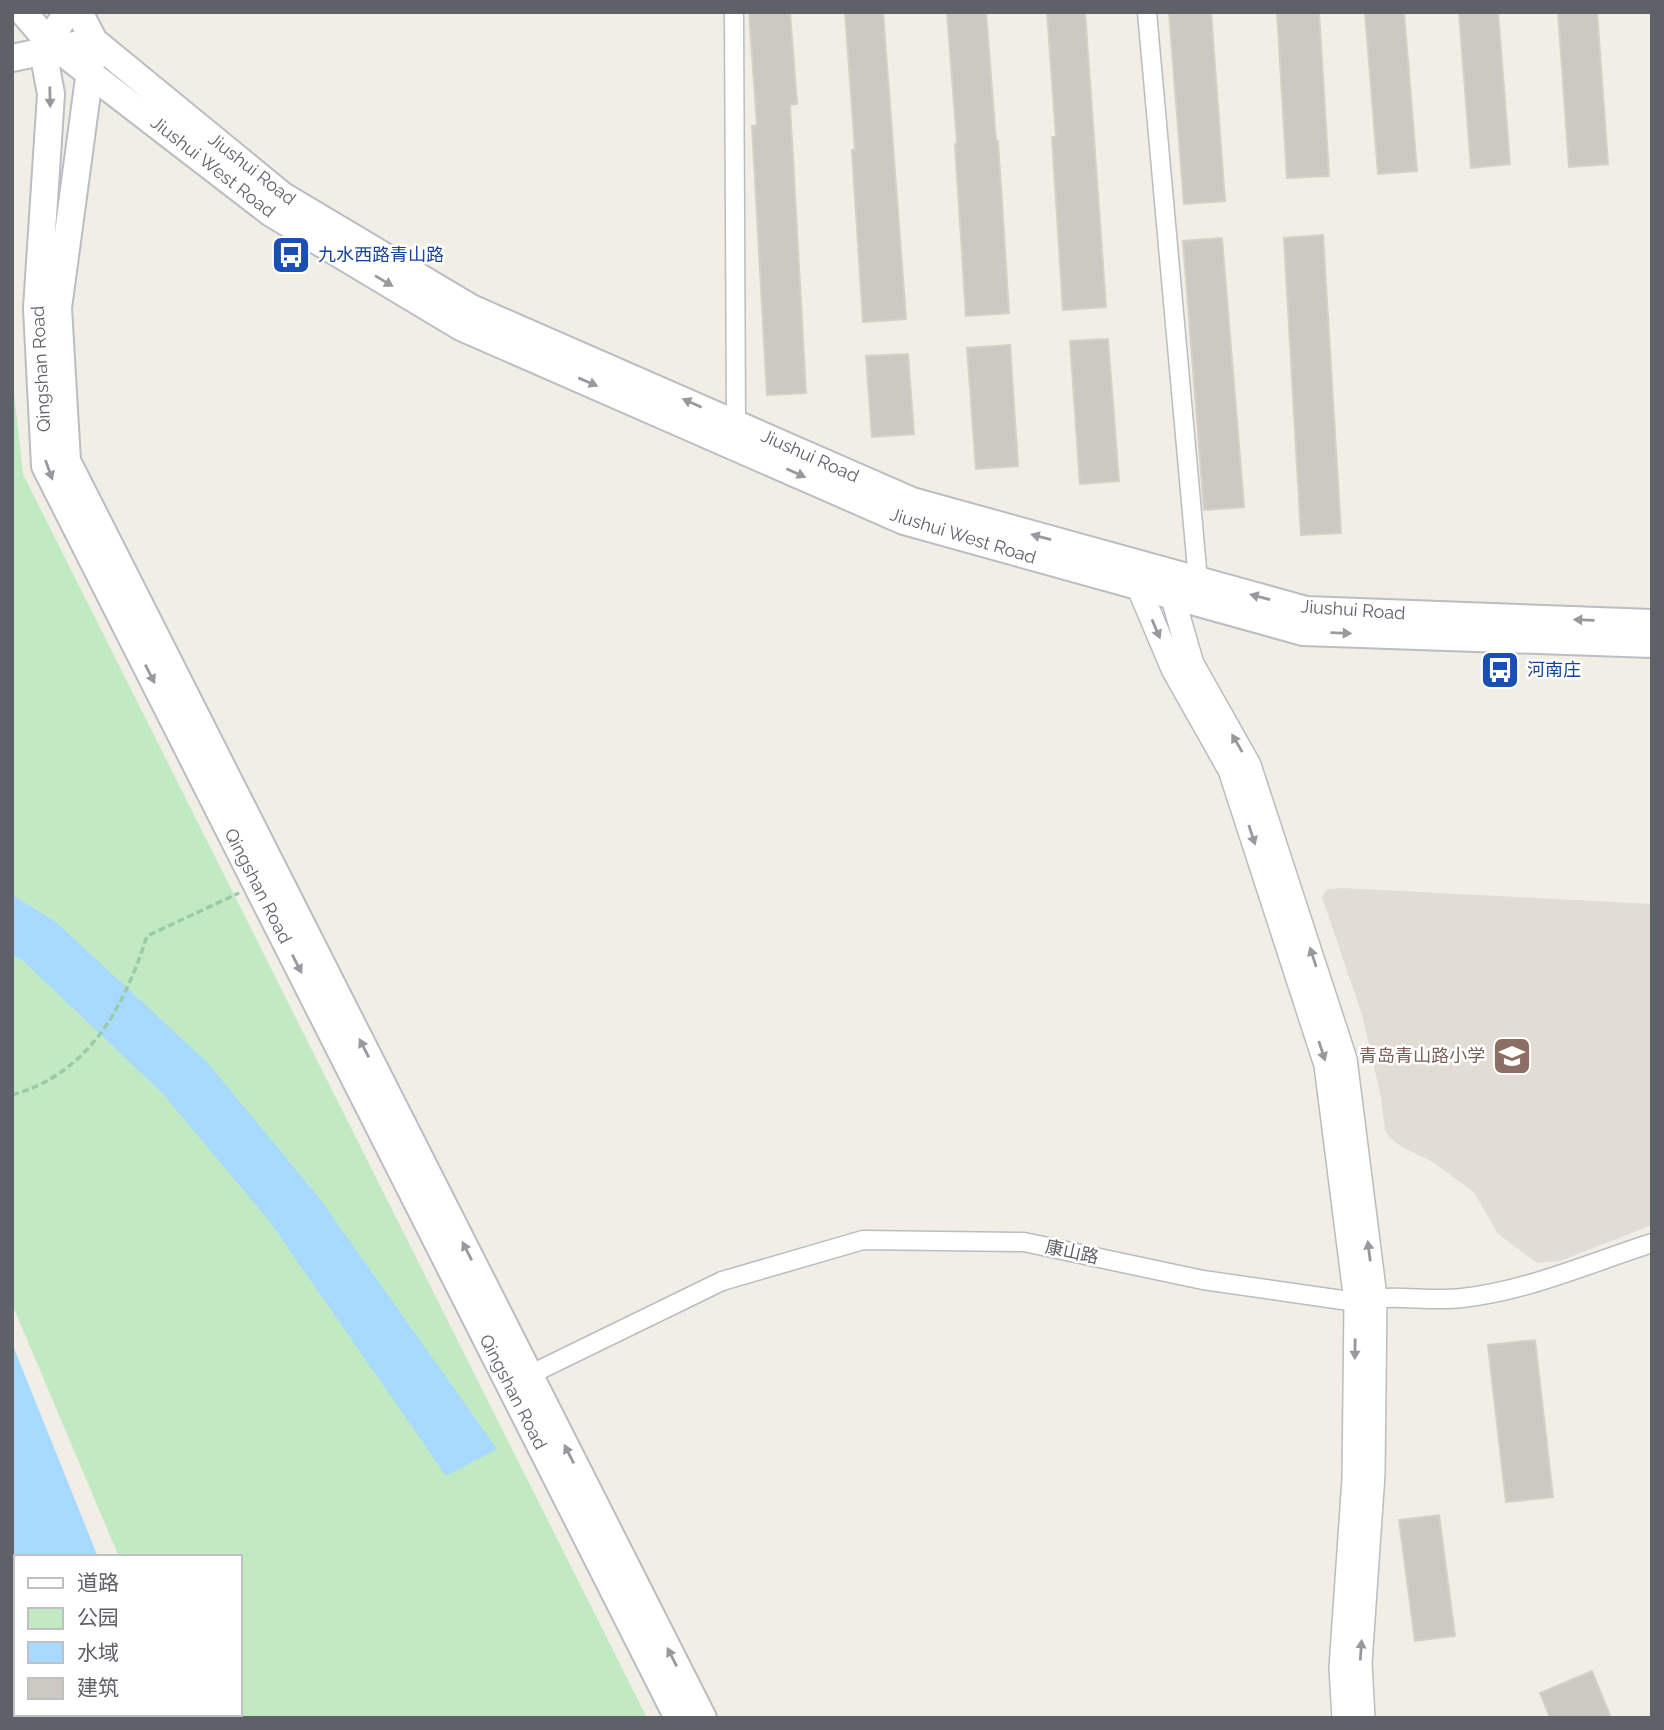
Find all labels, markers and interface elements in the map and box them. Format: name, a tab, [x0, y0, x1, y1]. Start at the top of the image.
one-way arrow	[44, 87, 55, 109]
street label: Jiushui West Road	[147, 112, 280, 222]
street label: Jiushui Road	[205, 128, 300, 209]
bus stop icon: 九水西路青山路	[270, 234, 312, 276]
place label: 九水西路青山路	[318, 244, 444, 265]
one-way arrow	[375, 275, 394, 287]
street label: Qingshan Road	[27, 305, 54, 433]
one-way arrow	[578, 376, 598, 388]
one-way arrow	[682, 397, 702, 409]
street label: Jiushui Road	[758, 425, 862, 486]
one-way arrow	[44, 460, 55, 481]
one-way arrow	[786, 467, 806, 479]
street label: Jiushui West Road	[888, 503, 1039, 568]
one-way arrow	[1030, 531, 1051, 541]
one-way arrow	[1249, 592, 1270, 602]
street label: Jiushui Road	[1300, 595, 1406, 624]
one-way arrow	[1572, 614, 1594, 625]
one-way arrow	[1150, 619, 1162, 639]
one-way arrow	[1331, 627, 1353, 639]
bus stop icon: 河南庄	[1479, 649, 1521, 691]
place label: 河南庄	[1527, 659, 1581, 680]
one-way arrow	[145, 664, 156, 684]
one-way arrow	[1231, 733, 1243, 753]
one-way arrow	[1247, 824, 1257, 845]
street label: Qingshan Road	[220, 825, 296, 947]
one-way arrow	[1307, 946, 1318, 967]
one-way arrow	[292, 954, 303, 974]
school or university icon: 青岛青山路小学	[1491, 1035, 1533, 1077]
one-way arrow	[358, 1038, 369, 1058]
one-way arrow	[1317, 1041, 1328, 1062]
place label: 青岛青山路小学	[1359, 1045, 1485, 1066]
street label: 康山路	[1044, 1236, 1101, 1267]
one-way arrow	[1364, 1240, 1375, 1262]
one-way arrow	[461, 1241, 472, 1261]
street label: Qingshan Road	[475, 1331, 551, 1453]
one-way arrow	[1349, 1339, 1361, 1361]
one-way arrow	[564, 1444, 575, 1464]
legend	[14, 1555, 242, 1716]
text: 道路	[77, 1570, 119, 1595]
text: 公园	[77, 1605, 119, 1630]
one-way arrow	[1355, 1638, 1366, 1660]
text: 水域	[77, 1640, 119, 1665]
one-way arrow	[666, 1647, 677, 1667]
text: 建筑	[77, 1675, 119, 1700]

